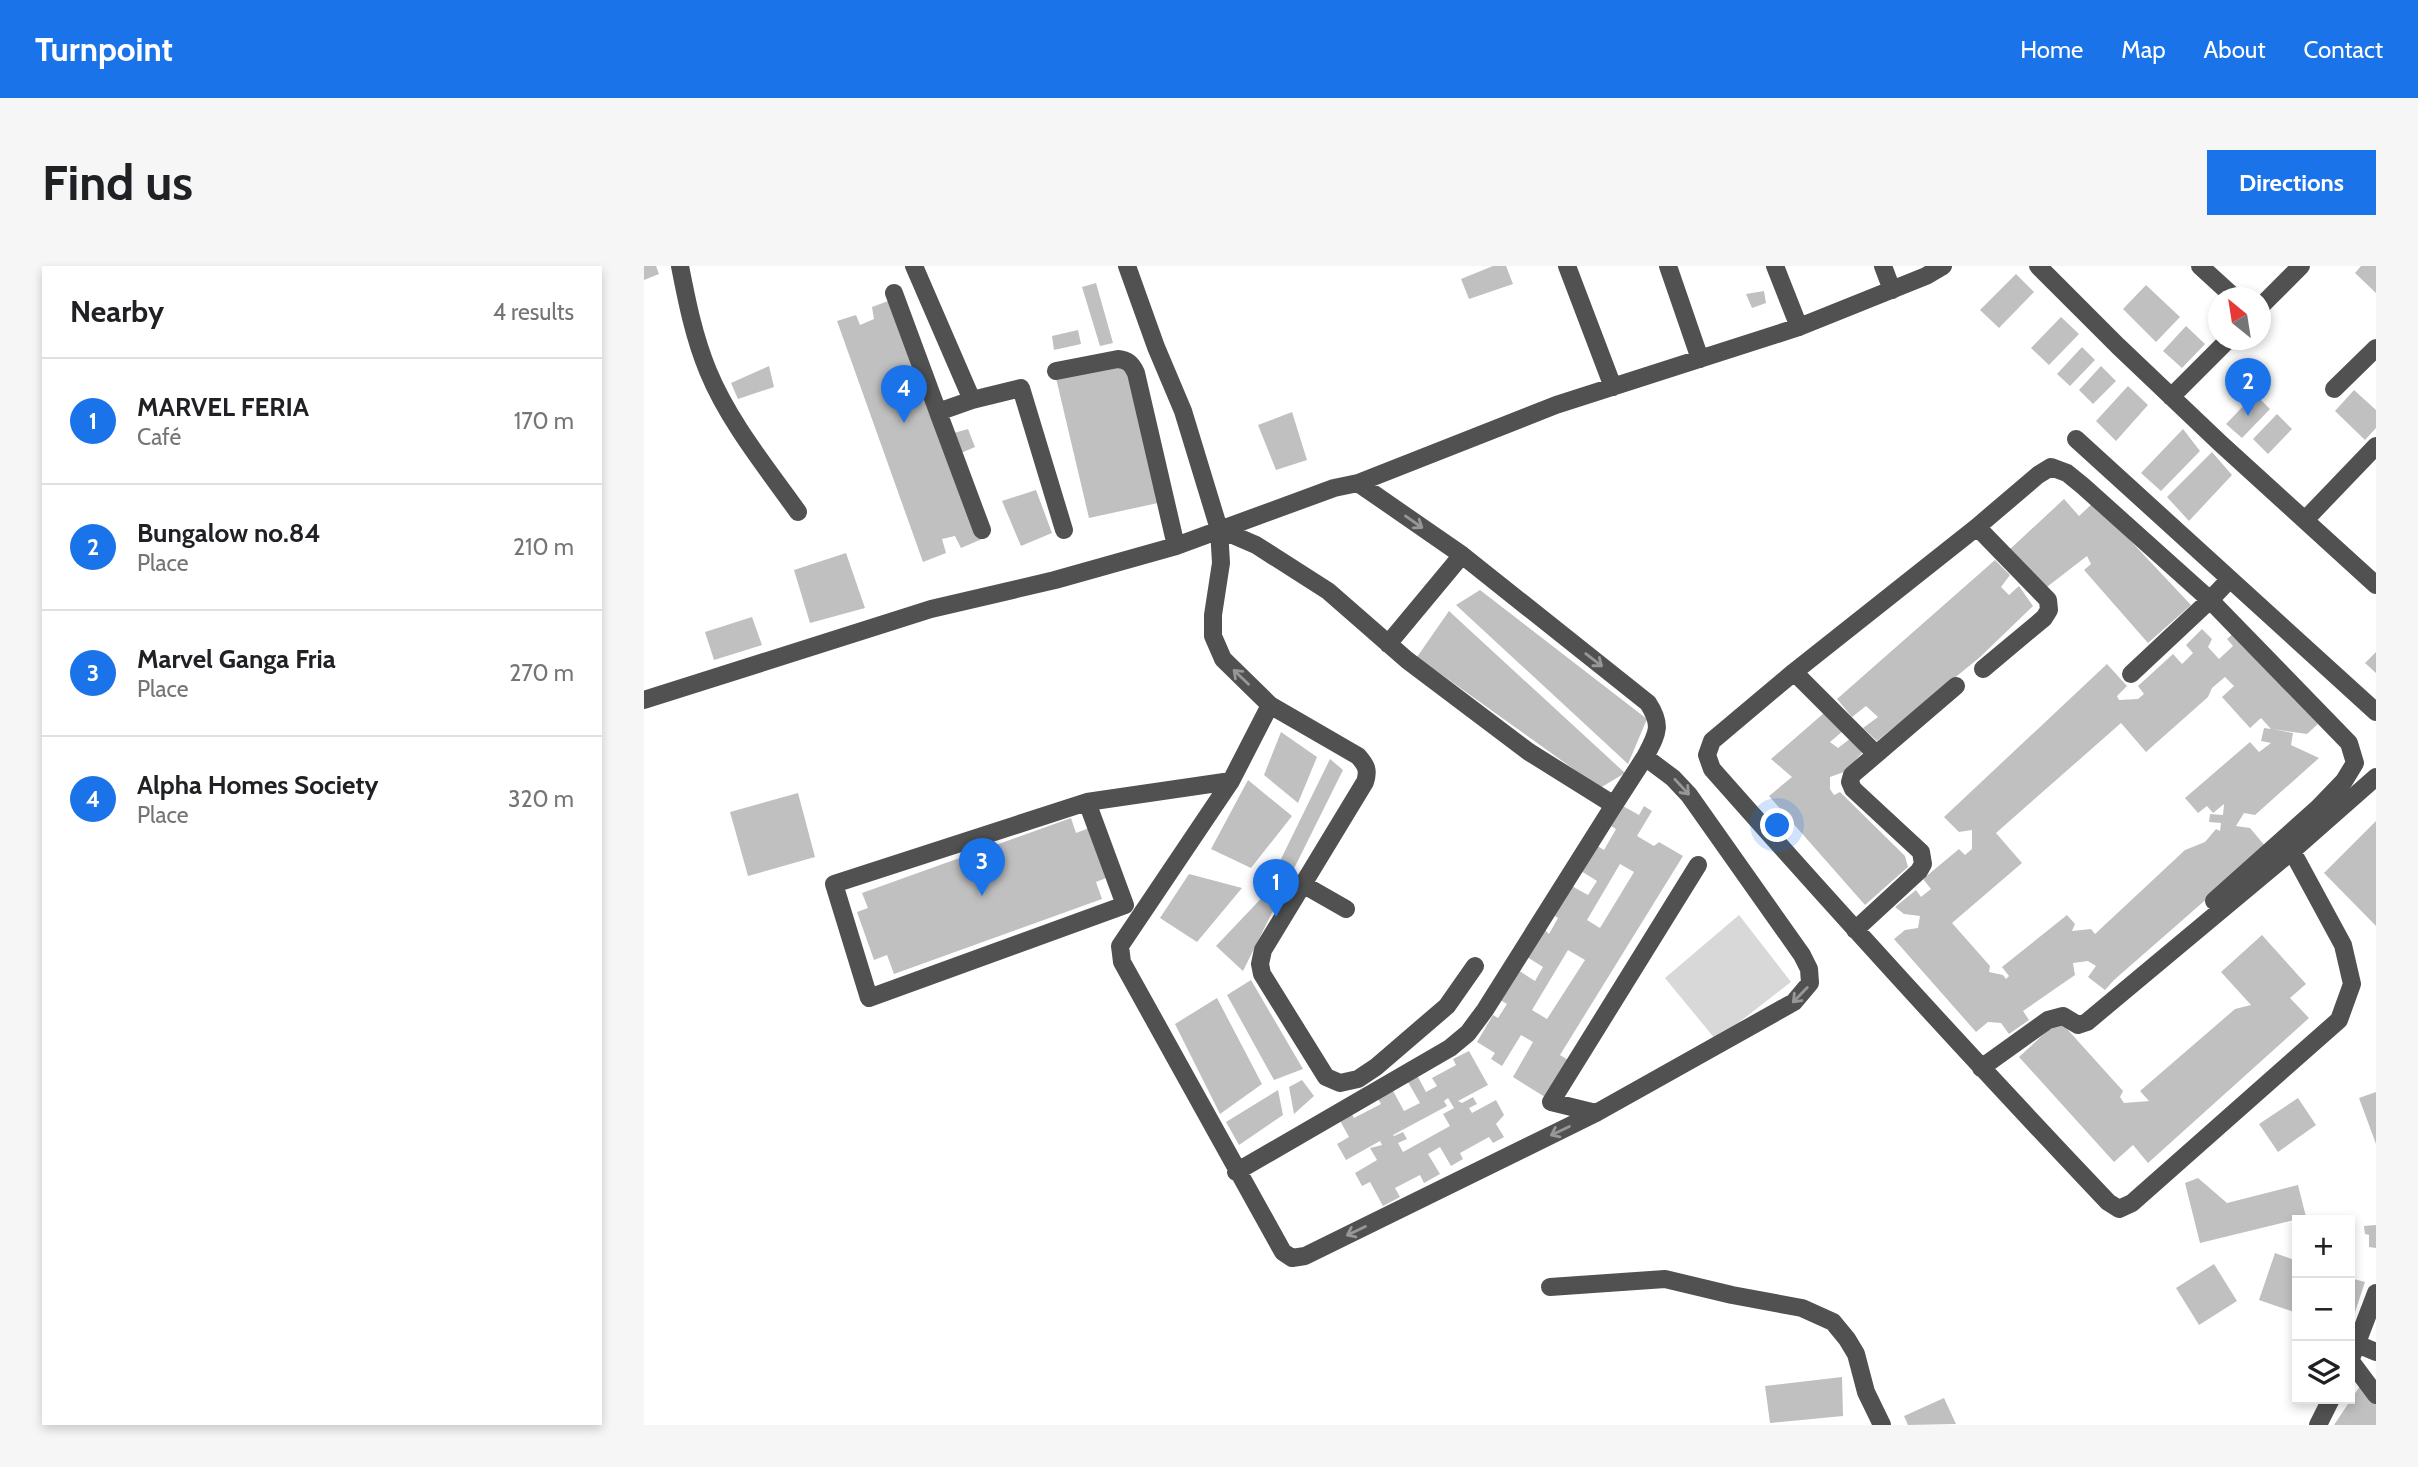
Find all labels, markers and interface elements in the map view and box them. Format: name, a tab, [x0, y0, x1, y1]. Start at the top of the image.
text: Turnpoint	[35, 29, 173, 69]
text: Home	[2020, 35, 2083, 64]
text: Map	[2121, 35, 2166, 64]
text: About	[2204, 35, 2266, 64]
text: Contact	[2304, 35, 2383, 64]
button: Directions	[2207, 150, 2376, 215]
text: Find us	[42, 153, 193, 212]
north arrow	[2208, 287, 2271, 350]
text: Nearby	[70, 293, 164, 330]
text: 4 results	[493, 298, 574, 326]
pin: 2	[2225, 358, 2271, 416]
pin: 4	[881, 365, 927, 423]
text: MARVEL FERIA	[137, 391, 309, 423]
text: 1	[89, 407, 97, 435]
text: 170 m	[514, 407, 574, 435]
text: Café	[137, 423, 181, 451]
one-way arrow	[1404, 515, 1423, 529]
text: Bungalow no.84	[137, 517, 321, 549]
text: 2	[87, 533, 99, 561]
text: 210 m	[513, 533, 574, 561]
text: Place	[137, 549, 189, 577]
text: Marvel Ganga Fria	[137, 643, 336, 675]
one-way arrow	[1585, 653, 1603, 668]
text: 3	[87, 659, 99, 687]
text: 270 m	[509, 659, 574, 687]
one-way arrow	[1232, 668, 1249, 685]
text: Place	[137, 675, 189, 703]
text: Alpha Homes Society	[137, 769, 378, 801]
one-way arrow	[1673, 779, 1690, 796]
text: 4	[86, 785, 100, 813]
text: 320 m	[508, 785, 574, 813]
text: Place	[137, 801, 189, 829]
your location	[1760, 808, 1794, 842]
pin: 3	[959, 838, 1005, 896]
pin: 1	[1253, 859, 1299, 917]
one-way arrow	[1792, 985, 1809, 1003]
one-way arrow	[1550, 1124, 1571, 1138]
map controls	[2292, 1215, 2355, 1404]
button: +	[2292, 1215, 2355, 1278]
one-way arrow	[1346, 1225, 1367, 1239]
button: −	[2292, 1278, 2355, 1341]
button: layers	[2292, 1341, 2355, 1404]

